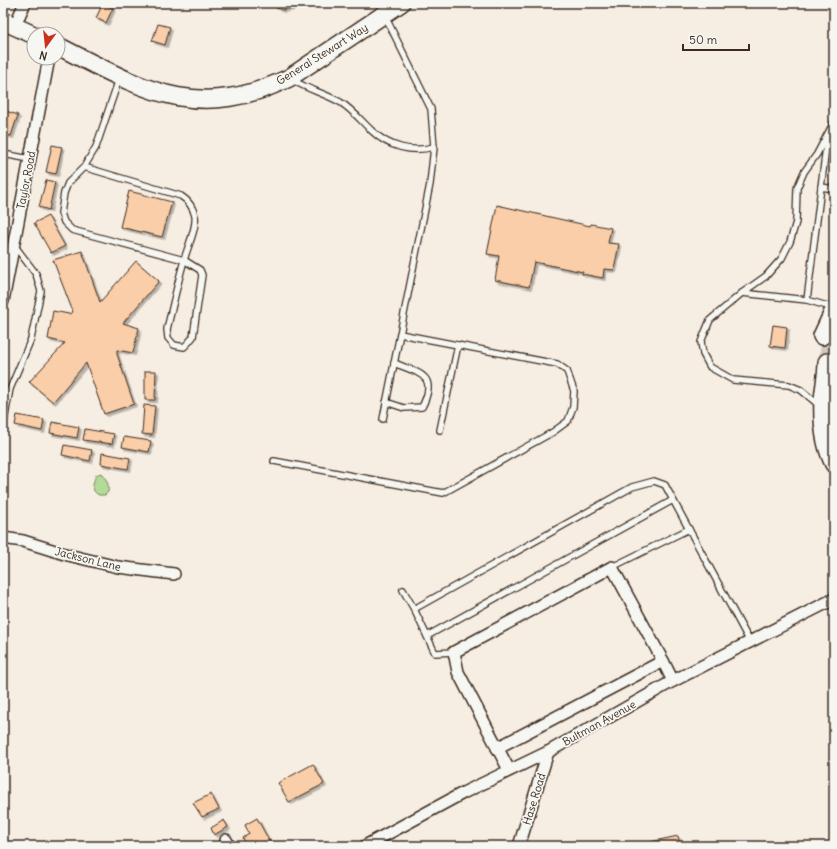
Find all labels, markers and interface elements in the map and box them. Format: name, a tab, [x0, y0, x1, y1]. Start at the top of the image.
street label: General Stewart Way	[274, 20, 370, 88]
north arrow	[26, 26, 66, 66]
scale bar	[683, 26, 749, 52]
text: 50 m	[689, 32, 718, 47]
text: N	[38, 48, 49, 63]
street label: Taylor Road	[13, 149, 39, 210]
street label: Jackson Lane	[53, 544, 123, 574]
street label: Bultman Avenue	[560, 697, 638, 749]
street label: Hase Road	[519, 771, 549, 827]

